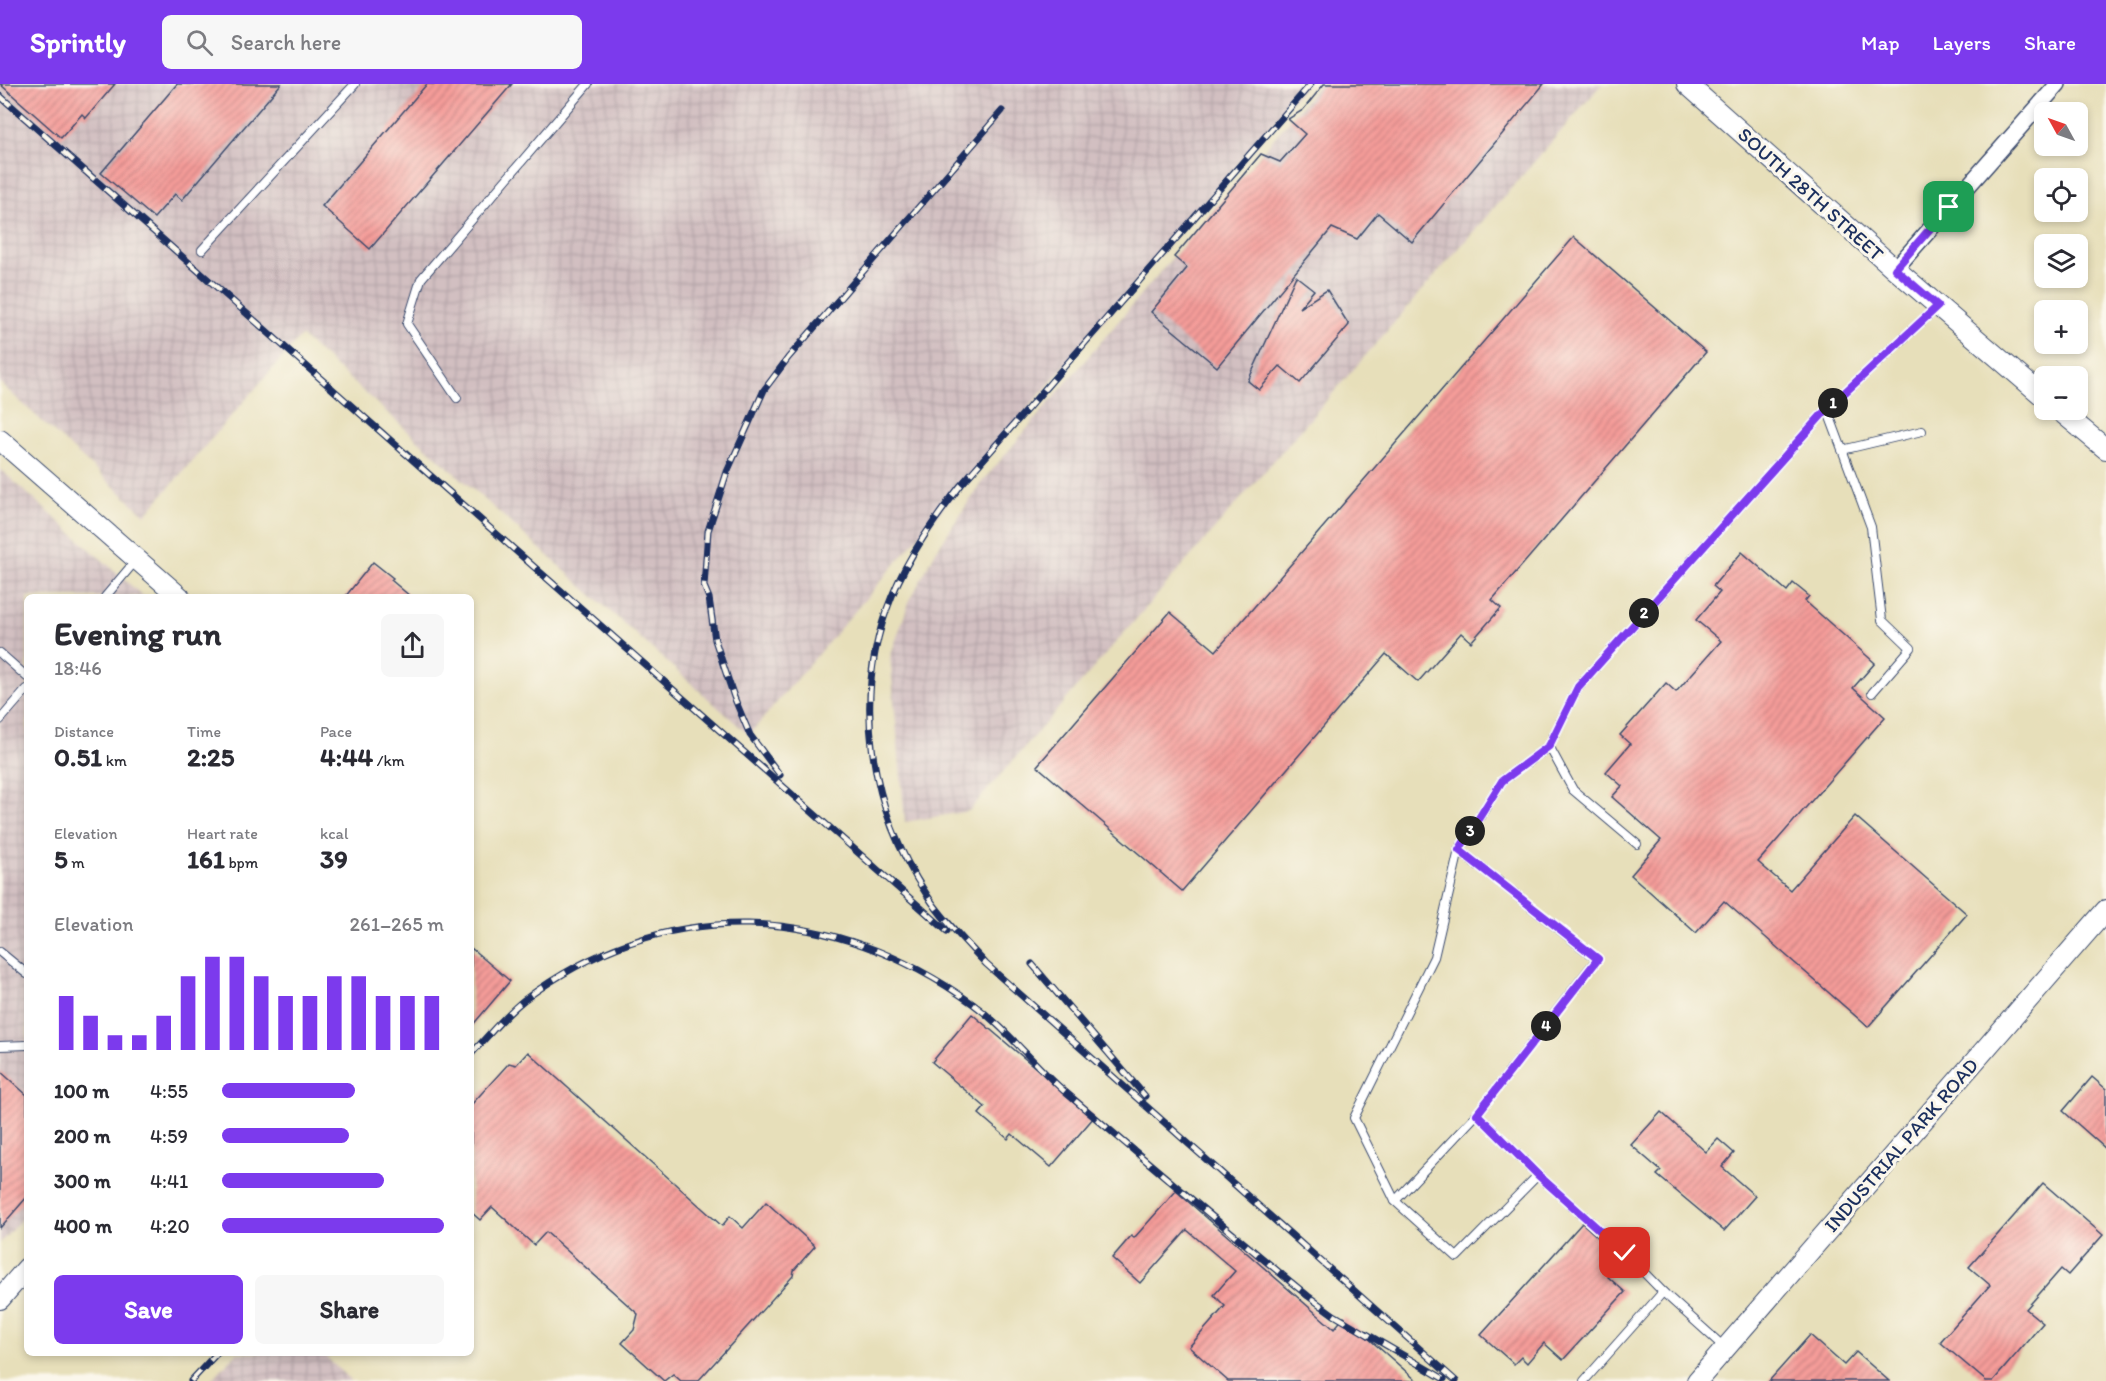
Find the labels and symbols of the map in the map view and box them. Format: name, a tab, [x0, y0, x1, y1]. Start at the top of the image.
north arrow	[2034, 102, 2088, 156]
street label: SOUTH 28TH STREET	[1733, 122, 1889, 266]
pin	[1923, 181, 1974, 232]
pin: 1	[1818, 388, 1848, 418]
pin: 2	[1629, 598, 1659, 628]
pin: 3	[1455, 816, 1485, 846]
pin: 4	[1531, 1011, 1561, 1041]
street label: INDUSTRIAL PARK ROAD	[1819, 1053, 1983, 1237]
pin	[1599, 1227, 1650, 1278]

